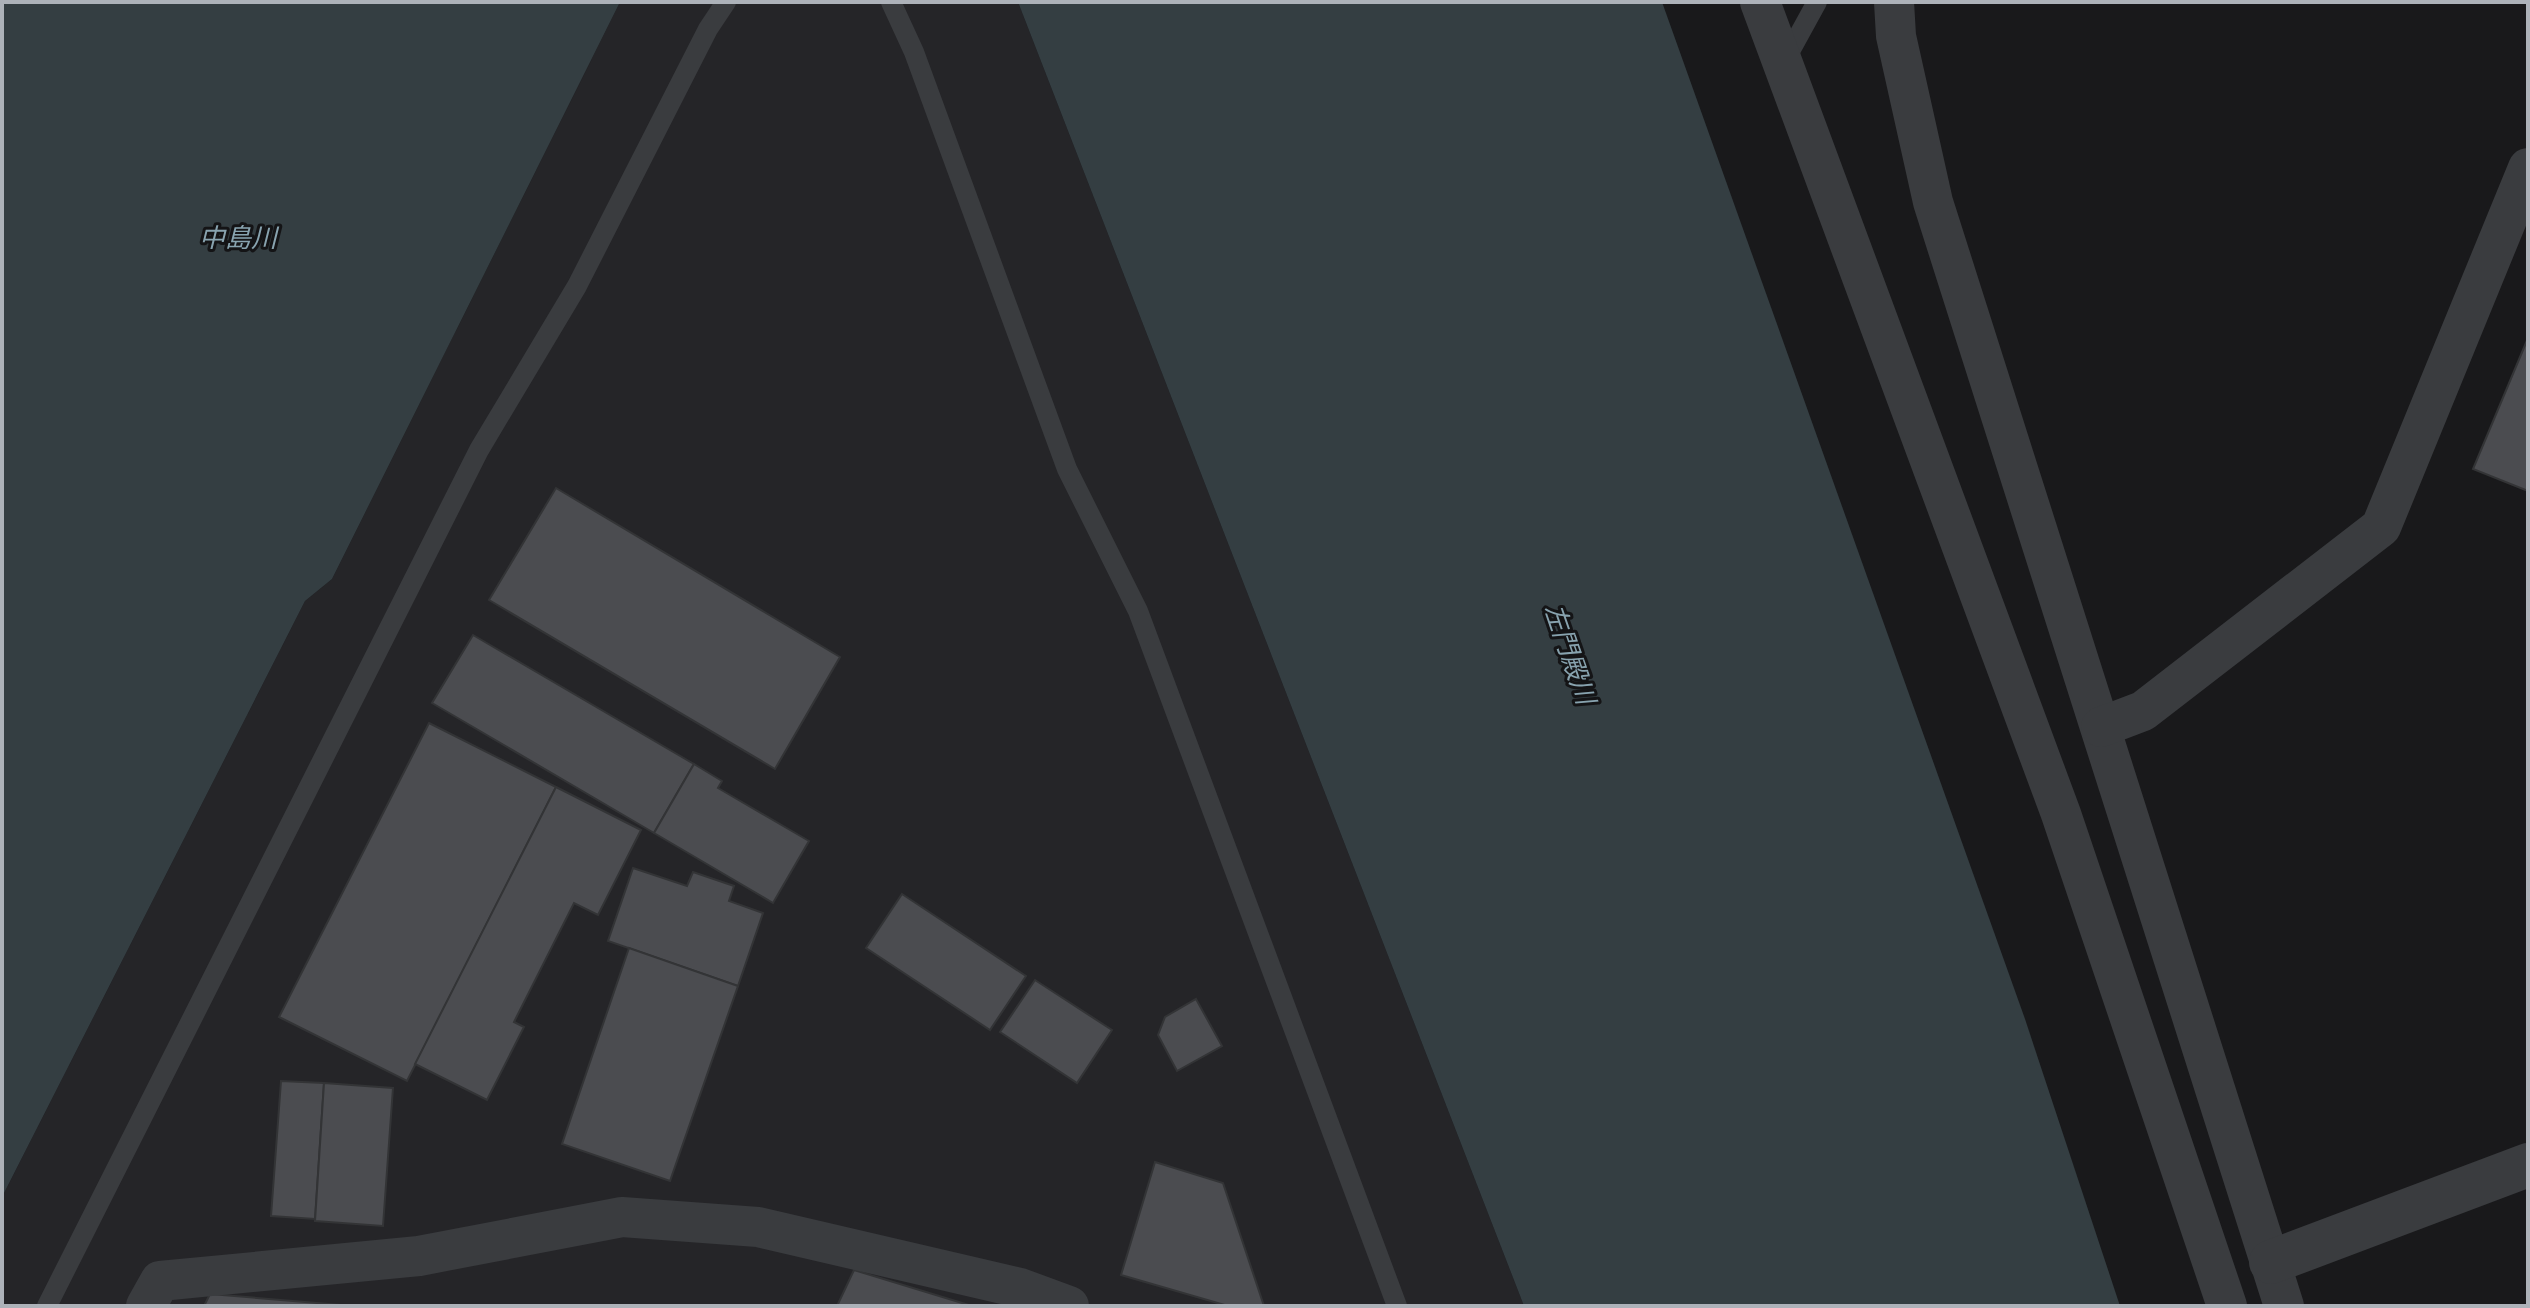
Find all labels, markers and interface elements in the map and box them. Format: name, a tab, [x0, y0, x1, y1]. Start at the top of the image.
water label: 中島川	[199, 221, 280, 255]
water label: 左門殿川	[1537, 599, 1604, 712]

